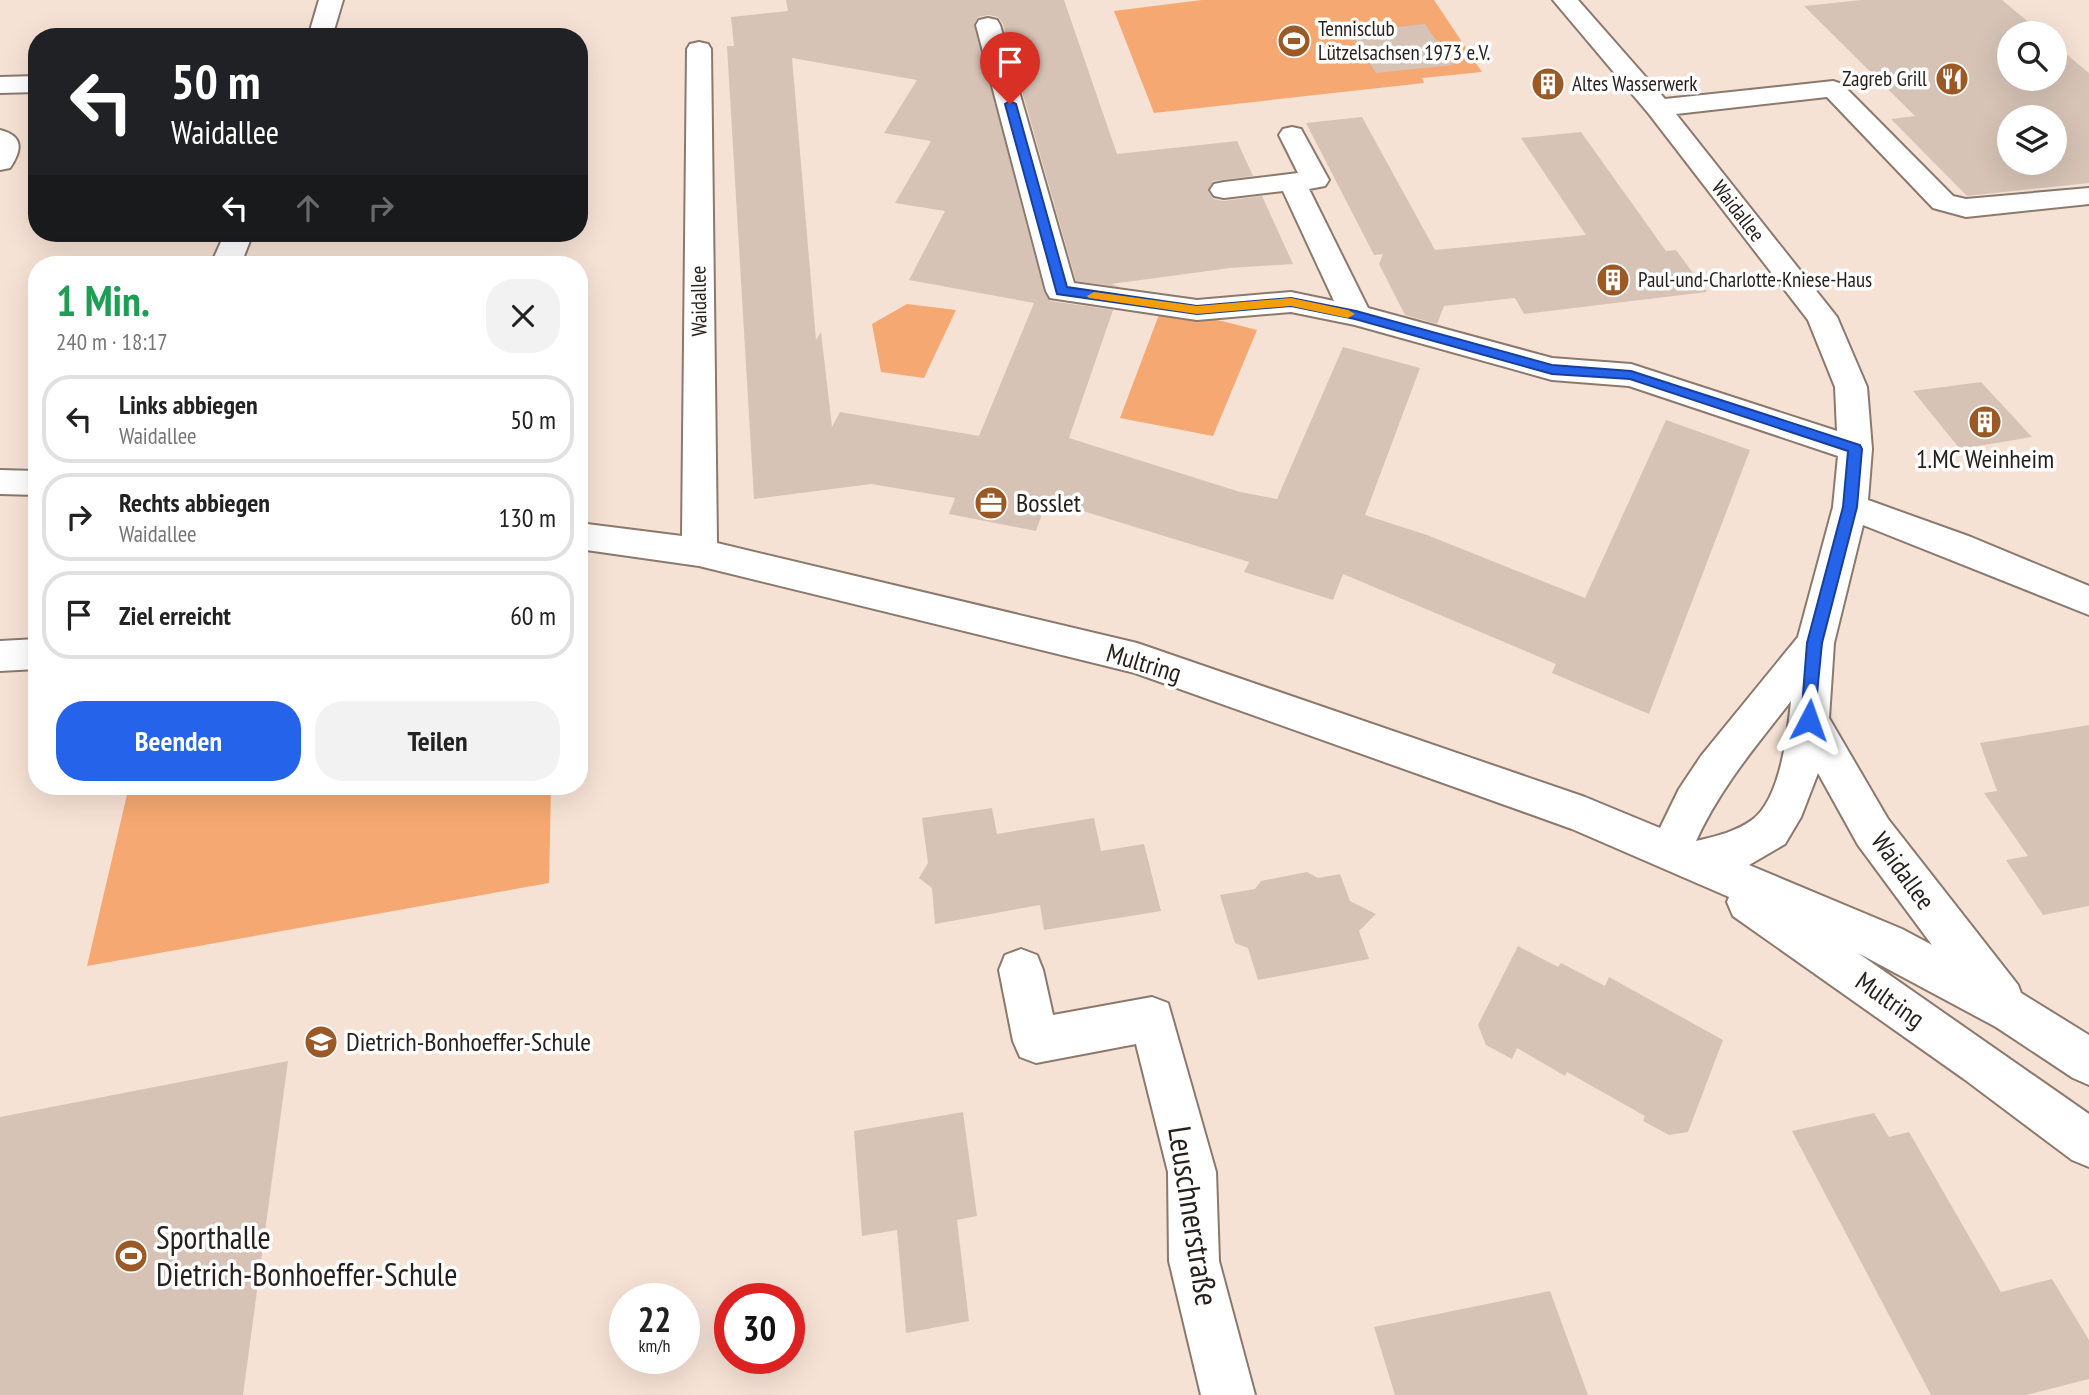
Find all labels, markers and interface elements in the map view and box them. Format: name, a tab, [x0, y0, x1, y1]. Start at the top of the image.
place label: Tennisclub Lützelsachsen 1973 e.V.	[1318, 15, 1490, 66]
map controls	[1997, 21, 2067, 175]
button: search	[1997, 21, 2067, 91]
sports icon: Tennisclub Lützelsachsen 1973 e.V.	[1275, 22, 1313, 60]
pin	[980, 32, 1040, 104]
icon: arrive	[991, 43, 1029, 81]
text: 50 m	[171, 49, 260, 113]
icon: left	[56, 56, 147, 147]
restaurant icon: Zagreb Grill	[1933, 60, 1971, 98]
building icon: Altes Wasserwerk	[1529, 65, 1567, 103]
place label: Zagreb Grill	[1842, 65, 1927, 92]
place label: Altes Wasserwerk	[1572, 70, 1698, 97]
button: layers	[1997, 105, 2067, 175]
text: Waidallee	[171, 111, 279, 153]
street label: Waidallee	[1706, 174, 1771, 247]
icon: left	[216, 189, 254, 227]
icon: ahead	[289, 189, 327, 227]
icon: right	[362, 189, 400, 227]
building icon: Paul-und-Charlotte-Kniese-Haus	[1594, 261, 1632, 299]
street label: Waidallee	[684, 265, 713, 337]
place label: Paul-und-Charlotte-Kniese-Haus	[1638, 266, 1872, 293]
text: 1 Min.	[56, 273, 150, 328]
button: close	[486, 279, 560, 353]
text: 240 m · 18:17	[56, 327, 168, 356]
text: Links abbiegen	[119, 388, 258, 421]
icon: left	[60, 400, 98, 438]
text: 50 m	[510, 403, 556, 436]
building icon: 1.MC Weinheim	[1966, 403, 2004, 441]
text: Waidallee	[119, 421, 197, 450]
place label: 1.MC Weinheim	[1916, 442, 2054, 475]
office icon: Bosslet	[972, 484, 1010, 522]
text: Rechts abbiegen	[119, 486, 270, 519]
place label: Bosslet	[1016, 486, 1081, 519]
icon: right	[60, 498, 98, 536]
text: 130 m	[498, 501, 556, 534]
text: Waidallee	[119, 519, 197, 548]
icon: arrive	[60, 596, 98, 634]
text: Ziel erreicht	[119, 599, 231, 632]
text: 60 m	[510, 599, 556, 632]
street label: Multring	[1103, 636, 1186, 689]
position arrow	[1772, 683, 1846, 757]
button: Beenden	[56, 701, 301, 781]
button: Teilen	[315, 701, 560, 781]
street label: Waidallee	[1864, 826, 1943, 916]
street label: Multring	[1850, 964, 1931, 1035]
school or university icon: Dietrich-Bonhoeffer-Schule	[302, 1023, 340, 1061]
place label: Dietrich-Bonhoeffer-Schule	[346, 1025, 591, 1058]
street label: Leuschnerstraße	[1159, 1123, 1229, 1309]
place label: Sporthalle Dietrich-Bonhoeffer-Schule	[156, 1216, 458, 1295]
sports icon: Sporthalle Dietrich-Bonhoeffer-Schule	[112, 1237, 150, 1275]
speed limit sign: 30	[714, 1283, 805, 1374]
text: 22	[638, 1296, 671, 1342]
text: km/h	[639, 1334, 670, 1357]

